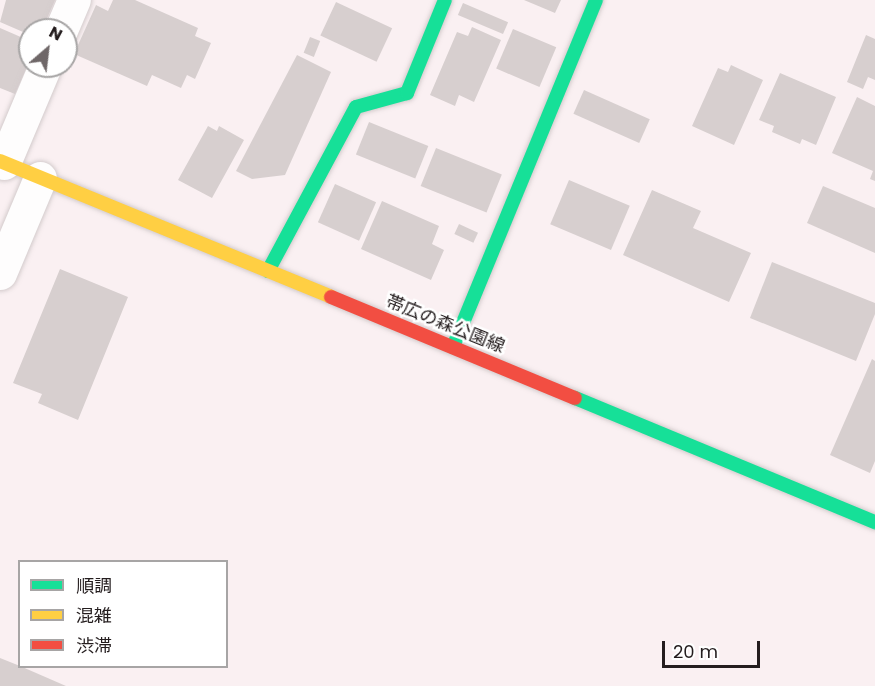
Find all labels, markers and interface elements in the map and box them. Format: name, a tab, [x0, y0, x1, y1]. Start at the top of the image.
north arrow	[18, 18, 78, 78]
text: N	[45, 20, 66, 46]
street label: 帯広の森公園線	[383, 290, 507, 358]
legend	[18, 560, 228, 668]
text: 順調	[76, 573, 112, 598]
text: 混雑	[76, 603, 112, 628]
scale bar	[665, 629, 762, 667]
text: 渋滞	[76, 633, 112, 658]
text: 20 m	[673, 639, 718, 664]

